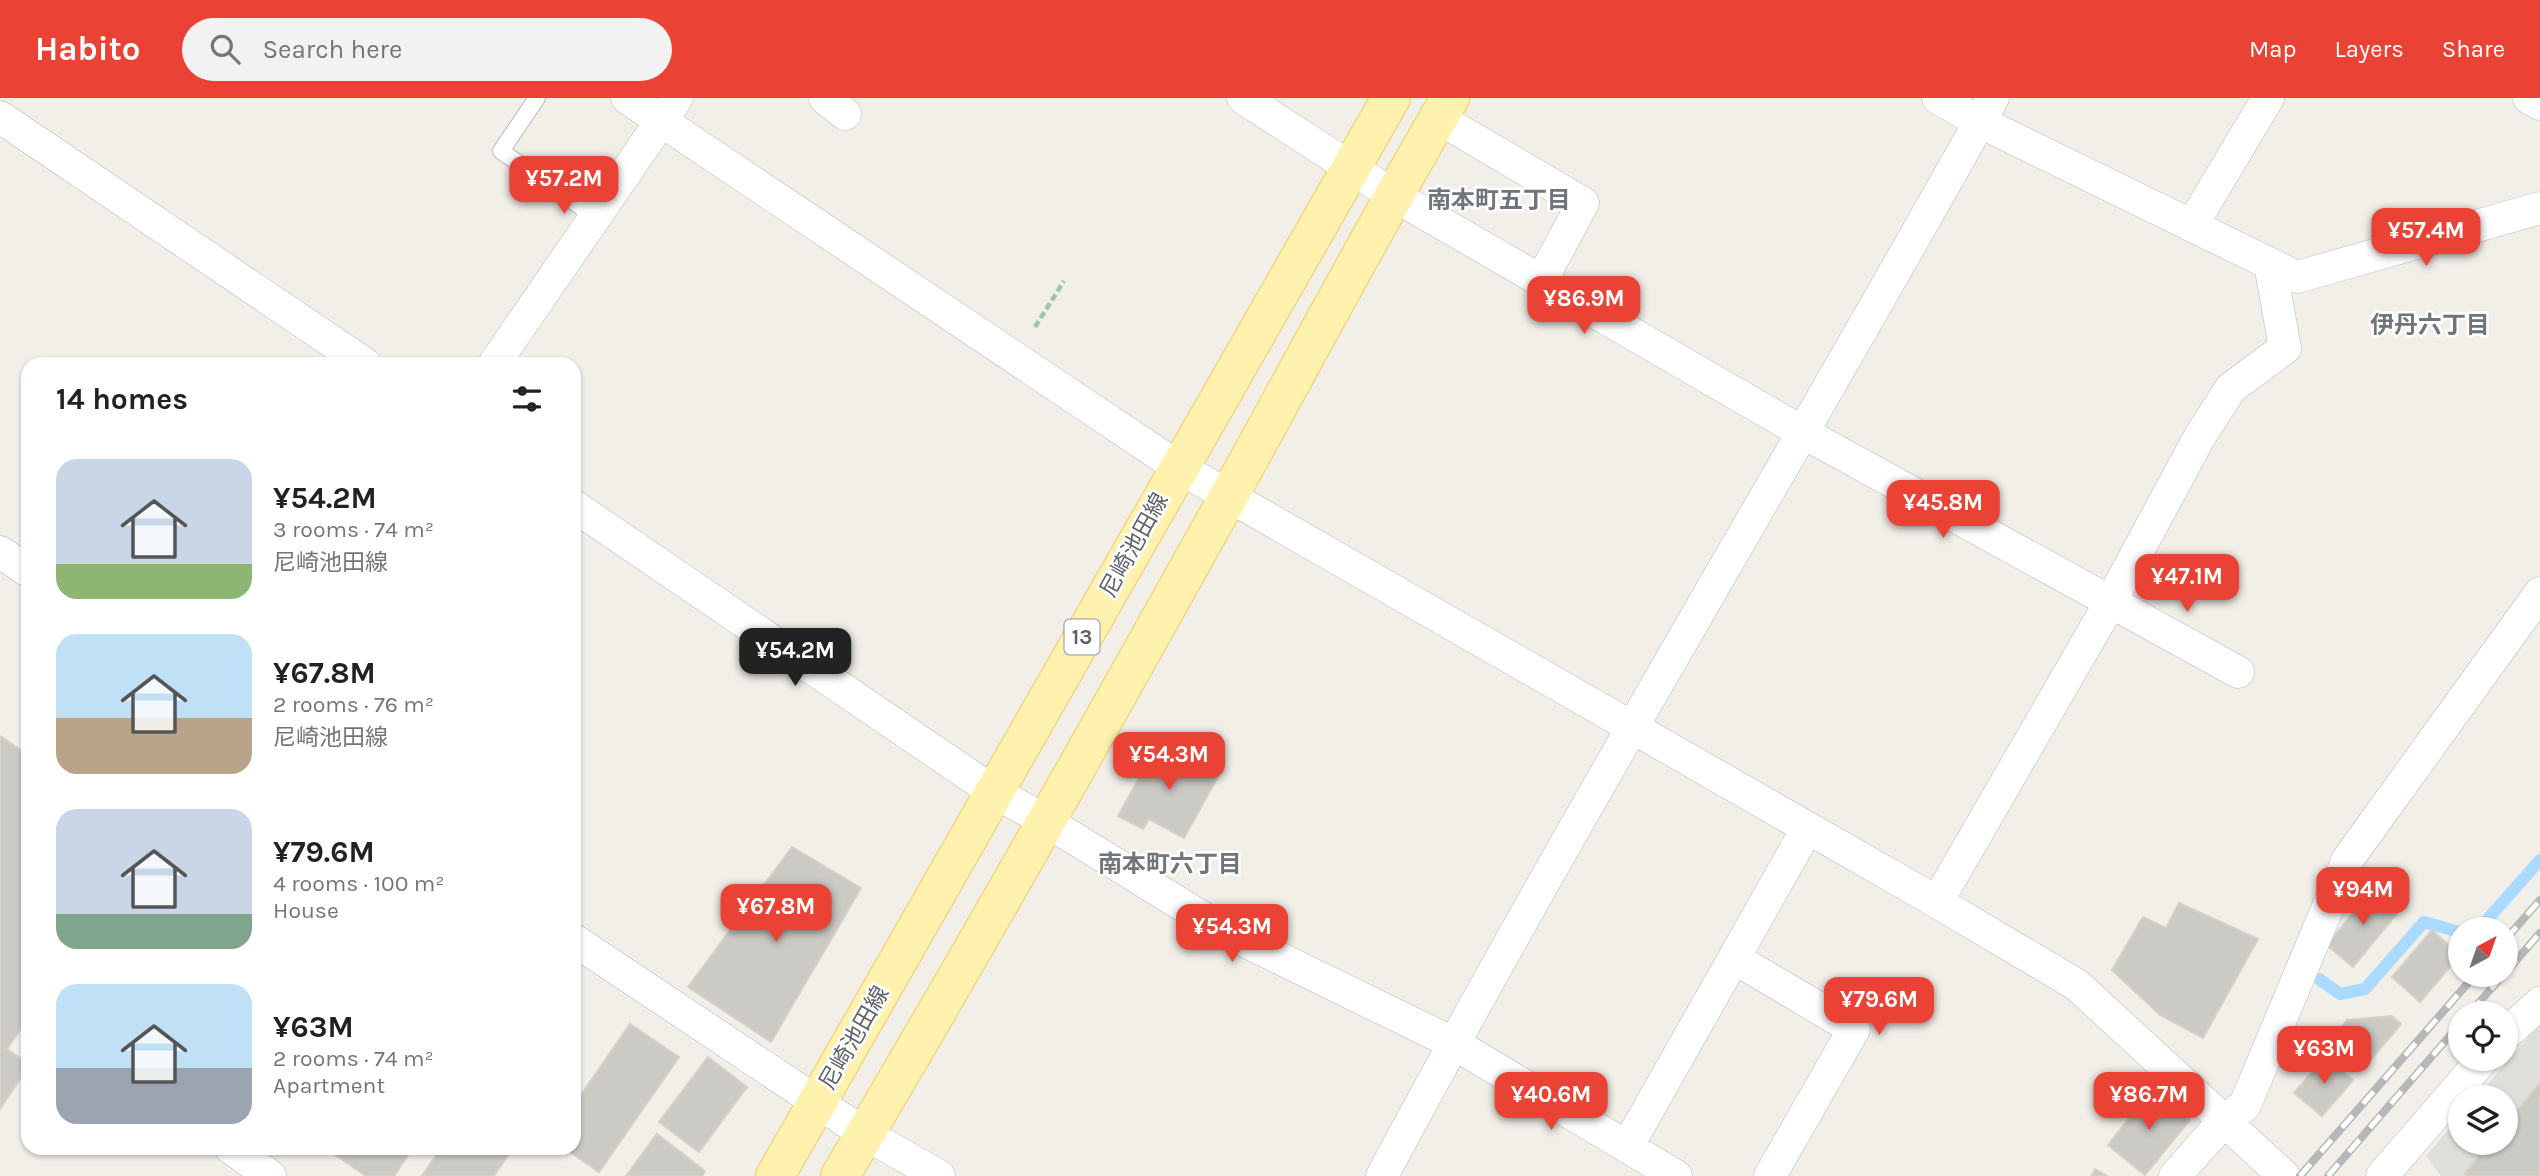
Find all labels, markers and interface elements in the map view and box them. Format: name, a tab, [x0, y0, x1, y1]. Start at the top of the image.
search box	[182, 18, 672, 81]
text: Habito	[35, 30, 140, 68]
icon: search	[206, 30, 244, 68]
text: Search here	[262, 34, 402, 65]
text: Map	[2249, 35, 2297, 63]
text: Layers	[2335, 35, 2404, 63]
text: Share	[2442, 35, 2505, 63]
pin: ¥57.2M	[507, 156, 621, 216]
text: ¥57.2M	[525, 165, 603, 192]
district label: 南本町五丁目	[1427, 186, 1571, 214]
pin: ¥57.4M	[2369, 208, 2483, 268]
text: ¥57.4M	[2387, 217, 2465, 244]
pin: ¥86.9M	[1527, 276, 1641, 336]
text: ¥86.9M	[1543, 285, 1625, 312]
district label: 伊丹六丁目	[2370, 311, 2490, 339]
icon: filters	[508, 380, 546, 418]
text: 14 homes	[56, 381, 188, 417]
text: ¥54.2M	[273, 480, 377, 516]
pin: ¥45.8M	[1886, 480, 2000, 540]
icon: home	[112, 487, 196, 571]
street label: 尼崎池田線	[1094, 488, 1174, 602]
text: ¥45.8M	[1903, 489, 1983, 516]
text: 3 rooms · 74 m²	[273, 516, 434, 543]
text: 尼崎池田線	[273, 549, 388, 576]
pin: ¥47.1M	[2130, 554, 2244, 614]
text: ¥47.1M	[2151, 563, 2223, 590]
road number: 13	[1064, 620, 1100, 654]
pin: ¥54.2M	[738, 628, 852, 688]
text: ¥54.2M	[755, 637, 835, 664]
text: ¥67.8M	[273, 655, 376, 691]
icon: home	[112, 662, 196, 746]
text: 2 rooms · 76 m²	[273, 691, 434, 718]
text: 尼崎池田線	[273, 724, 388, 751]
pin: ¥54.3M	[1112, 732, 1226, 792]
text: ¥54.3M	[1129, 741, 1209, 768]
text: ¥79.6M	[273, 834, 375, 870]
icon: home	[112, 837, 196, 921]
district label: 南本町六丁目	[1098, 850, 1242, 878]
pin: ¥94M	[2322, 868, 2404, 927]
text: 4 rooms · 100 m²	[273, 870, 445, 897]
text: ¥94M	[2332, 876, 2394, 903]
pin: ¥67.8M	[719, 884, 833, 944]
text: ¥67.8M	[737, 893, 815, 920]
text: House	[273, 897, 339, 924]
pin: ¥54.3M	[1175, 904, 1289, 964]
text: ¥54.3M	[1192, 913, 1272, 940]
north arrow	[2448, 917, 2518, 987]
map controls	[2448, 917, 2518, 1155]
pin: ¥79.6M	[1822, 978, 1936, 1037]
street label: 尼崎池田線	[814, 981, 894, 1095]
text: ¥79.6M	[1840, 986, 1918, 1013]
button: locate	[2448, 1001, 2518, 1071]
text: ¥63M	[273, 1009, 354, 1045]
icon: home	[112, 1012, 196, 1096]
pin: ¥63M	[2283, 1026, 2365, 1086]
text: ¥63M	[2293, 1035, 2355, 1062]
text: 2 rooms · 74 m²	[273, 1045, 434, 1072]
text: Apartment	[273, 1072, 385, 1099]
pin: ¥40.6M	[1494, 1072, 1608, 1132]
pin: ¥86.7M	[2092, 1072, 2206, 1132]
text: ¥40.6M	[1511, 1081, 1591, 1108]
text: ¥86.7M	[2110, 1081, 2188, 1108]
button: layers	[2448, 1085, 2518, 1155]

